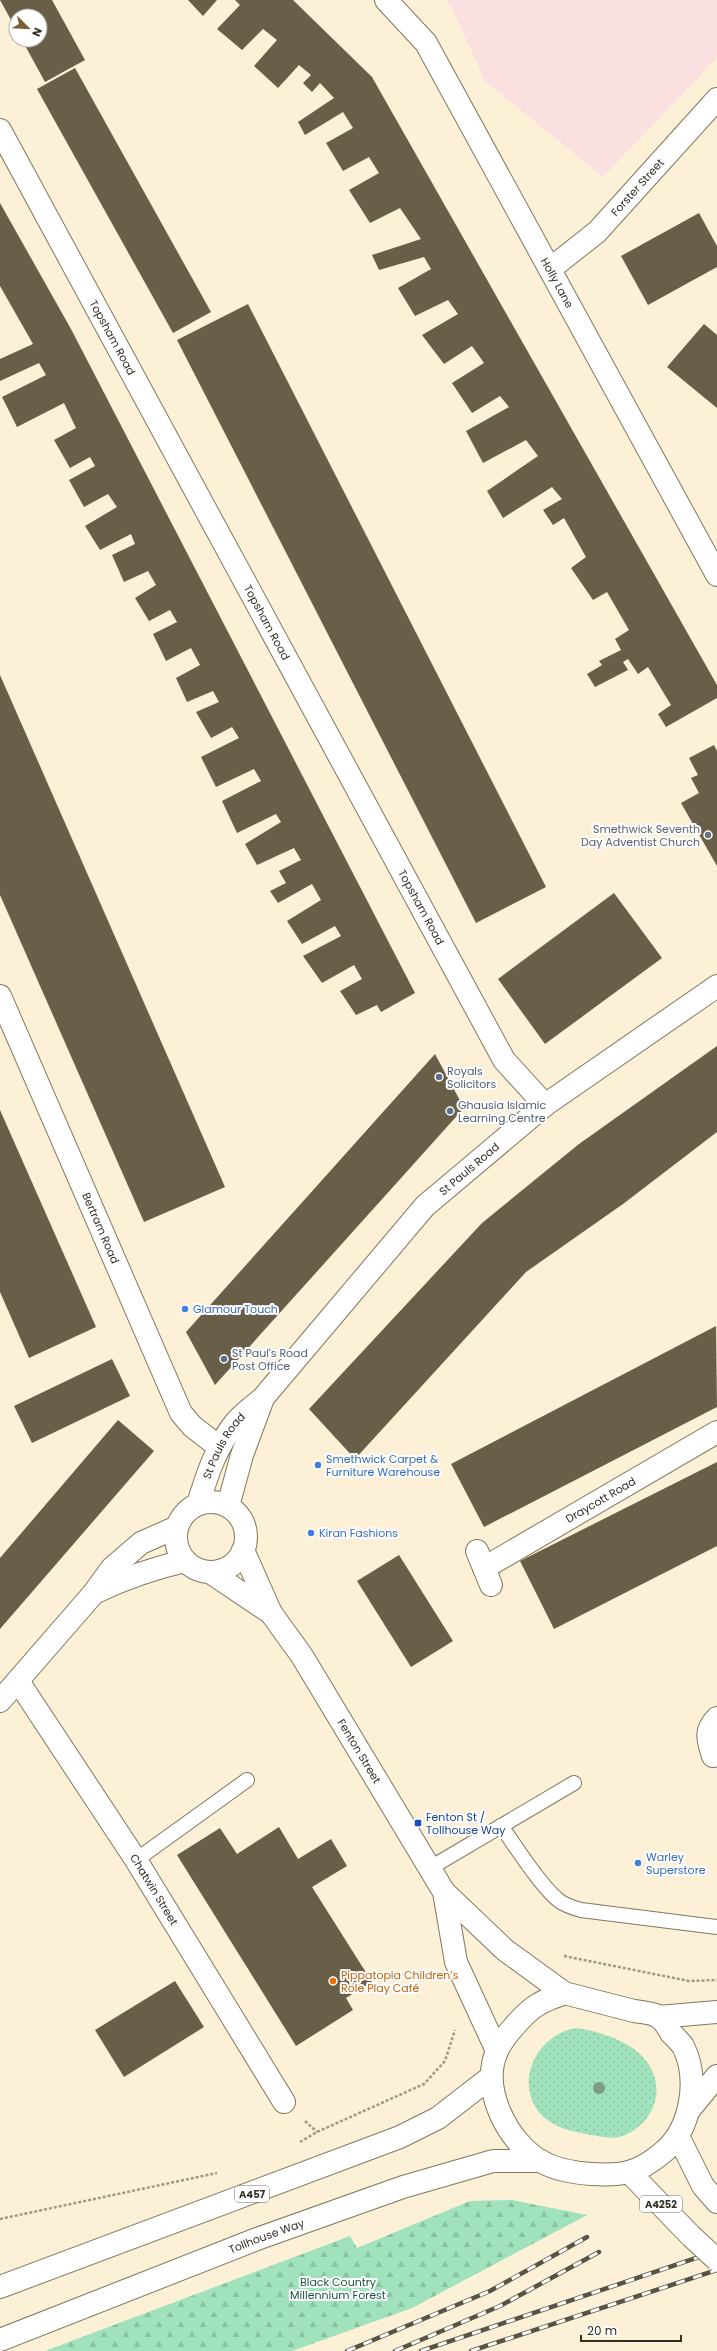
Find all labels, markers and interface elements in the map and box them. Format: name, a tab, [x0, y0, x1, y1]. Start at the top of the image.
north arrow	[8, 8, 48, 48]
text: N	[28, 25, 46, 39]
street label: Forster Street	[607, 155, 668, 220]
street label: Holly Lane	[537, 255, 578, 311]
street label: Topsham Road	[86, 297, 139, 378]
street label: Topsham Road	[240, 582, 294, 663]
place label: Smethwick Seventh Day Adventist Church	[581, 821, 700, 850]
marker: Smethwick Seventh Day Adventist Church	[703, 830, 713, 840]
street label: Topsham Road	[394, 867, 448, 948]
place label: Royals Solicitors	[447, 1063, 496, 1092]
marker: Royals Solicitors	[434, 1072, 444, 1082]
place label: Ghausia Islamic Learning Centre	[458, 1097, 547, 1126]
marker: Ghausia Islamic Learning Centre	[445, 1106, 455, 1116]
street label: St Pauls Road	[435, 1139, 503, 1199]
street label: Bertram Road	[78, 1190, 123, 1266]
place label: Glamour Touch	[193, 1301, 278, 1317]
marker: Glamour Touch	[180, 1304, 190, 1314]
place label: St Paul's Road Post Office	[232, 1345, 308, 1374]
marker: St Paul's Road Post Office	[219, 1354, 229, 1364]
street label: St Pauls Road	[199, 1409, 249, 1481]
place label: Smethwick Carpet & Furniture Warehouse	[326, 1451, 440, 1480]
marker: Smethwick Carpet & Furniture Warehouse	[313, 1460, 323, 1470]
street label: Draycott Road	[563, 1473, 639, 1527]
place label: Kiran Fashions	[319, 1525, 398, 1541]
marker: Kiran Fashions	[306, 1528, 316, 1538]
street label: Fenton Street	[334, 1716, 385, 1786]
place label: Fenton St / Tollhouse Way	[426, 1809, 506, 1838]
marker: Fenton St / Tollhouse Way	[413, 1818, 423, 1828]
place label: Warley Superstore	[646, 1849, 706, 1878]
street label: Chatwin Street	[126, 1851, 182, 1928]
marker: Warley Superstore	[633, 1858, 643, 1868]
place label: Pippatopia Children’s Role Play Café	[341, 1967, 459, 1996]
marker: Pippatopia Children’s Role Play Café	[328, 1976, 338, 1986]
road number: A457	[235, 2186, 269, 2202]
road number: A4252	[640, 2196, 682, 2212]
street label: Tollhouse Way	[226, 2215, 307, 2257]
park label: Black Country Millennium Forest	[290, 2274, 386, 2303]
scale bar	[581, 2317, 681, 2343]
text: 20 m	[587, 2322, 617, 2339]

